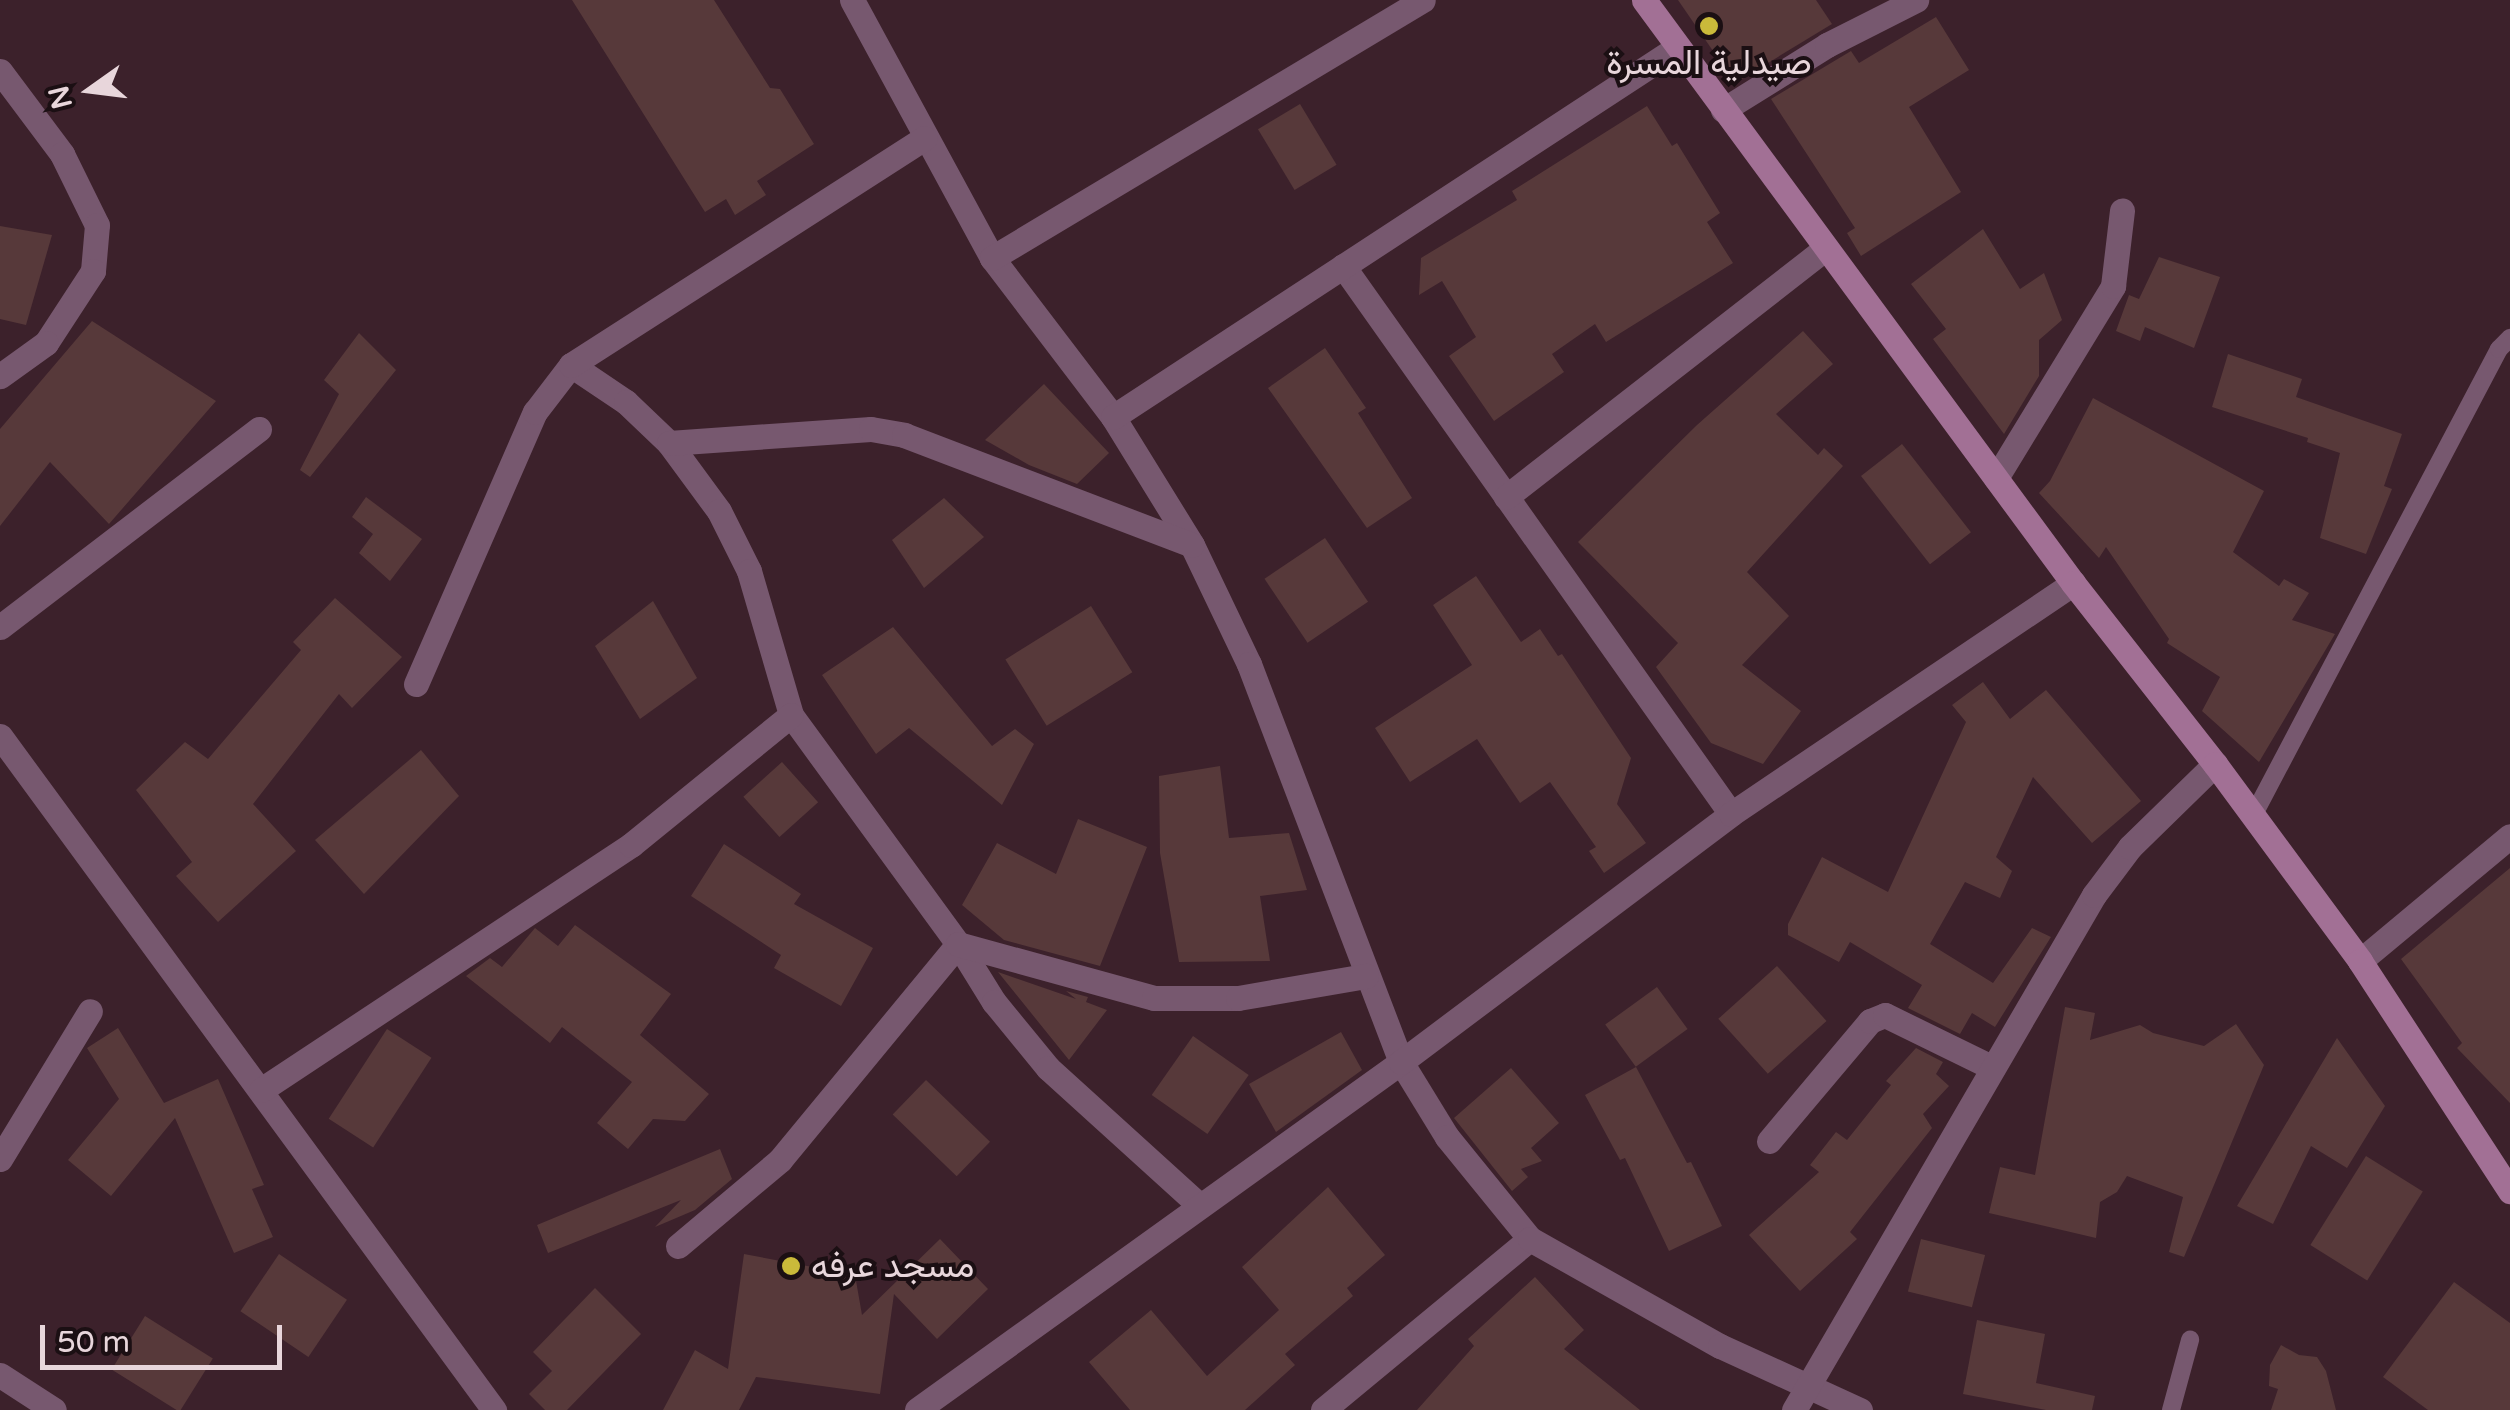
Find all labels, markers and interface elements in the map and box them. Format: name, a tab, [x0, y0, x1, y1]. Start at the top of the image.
marker: صيدلية المسرة	[1698, 15, 1720, 37]
north arrow	[40, 40, 140, 140]
place label: صيدلية المسرة	[1606, 42, 1812, 84]
text: N	[42, 82, 80, 112]
place label: مسجد عرفه	[811, 1245, 974, 1287]
marker: مسجد عرفه	[780, 1255, 802, 1277]
scale bar	[45, 1305, 288, 1367]
text: 50 m	[57, 1324, 130, 1361]

